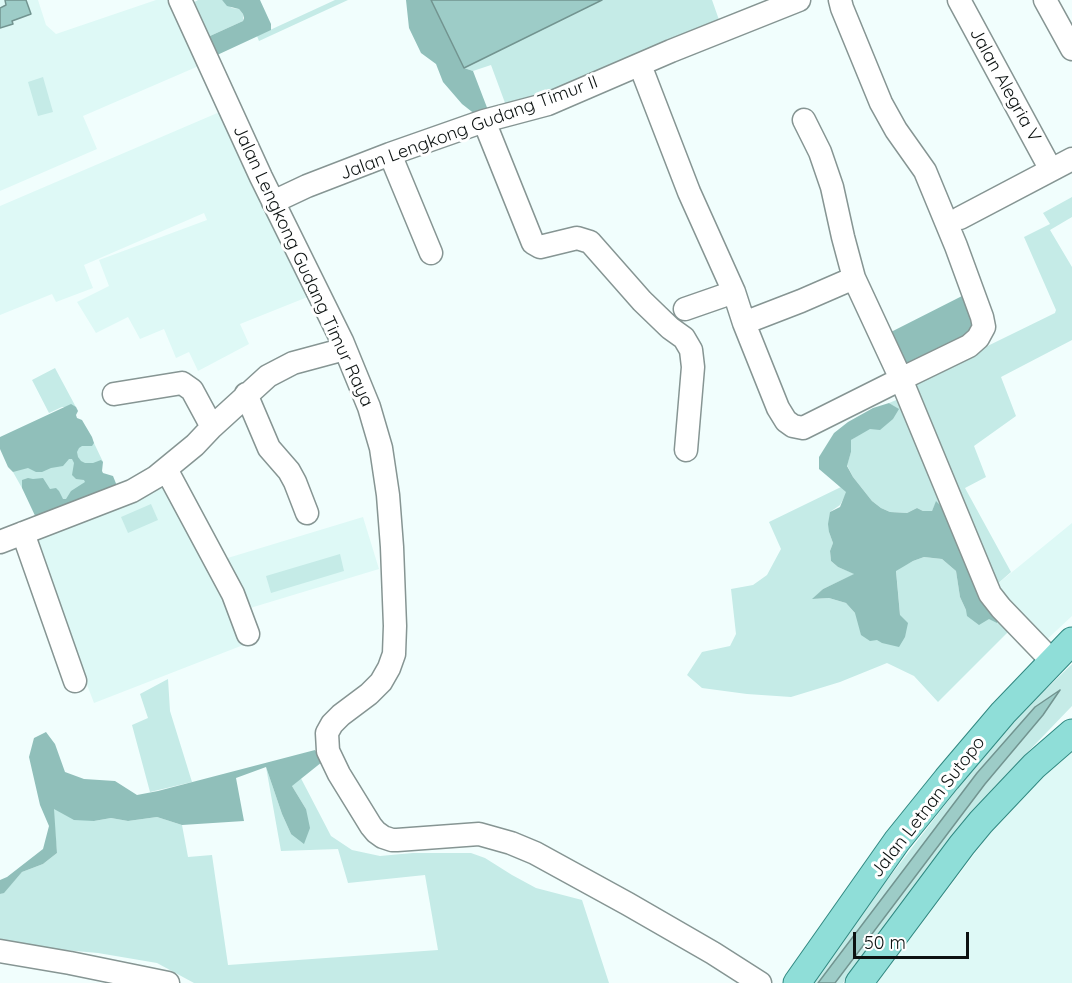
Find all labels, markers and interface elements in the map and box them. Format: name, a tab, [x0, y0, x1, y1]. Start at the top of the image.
street label: Jalan Alegria V	[965, 24, 1045, 146]
street label: Jalan Lengkong Gudang Timur II	[337, 71, 601, 185]
street label: Jalan Lengkong Gudang Timur Raya	[228, 122, 378, 410]
street label: Jalan Letnan Sutopo	[866, 732, 990, 882]
scale bar	[856, 920, 972, 958]
text: 50 m	[864, 931, 906, 954]

